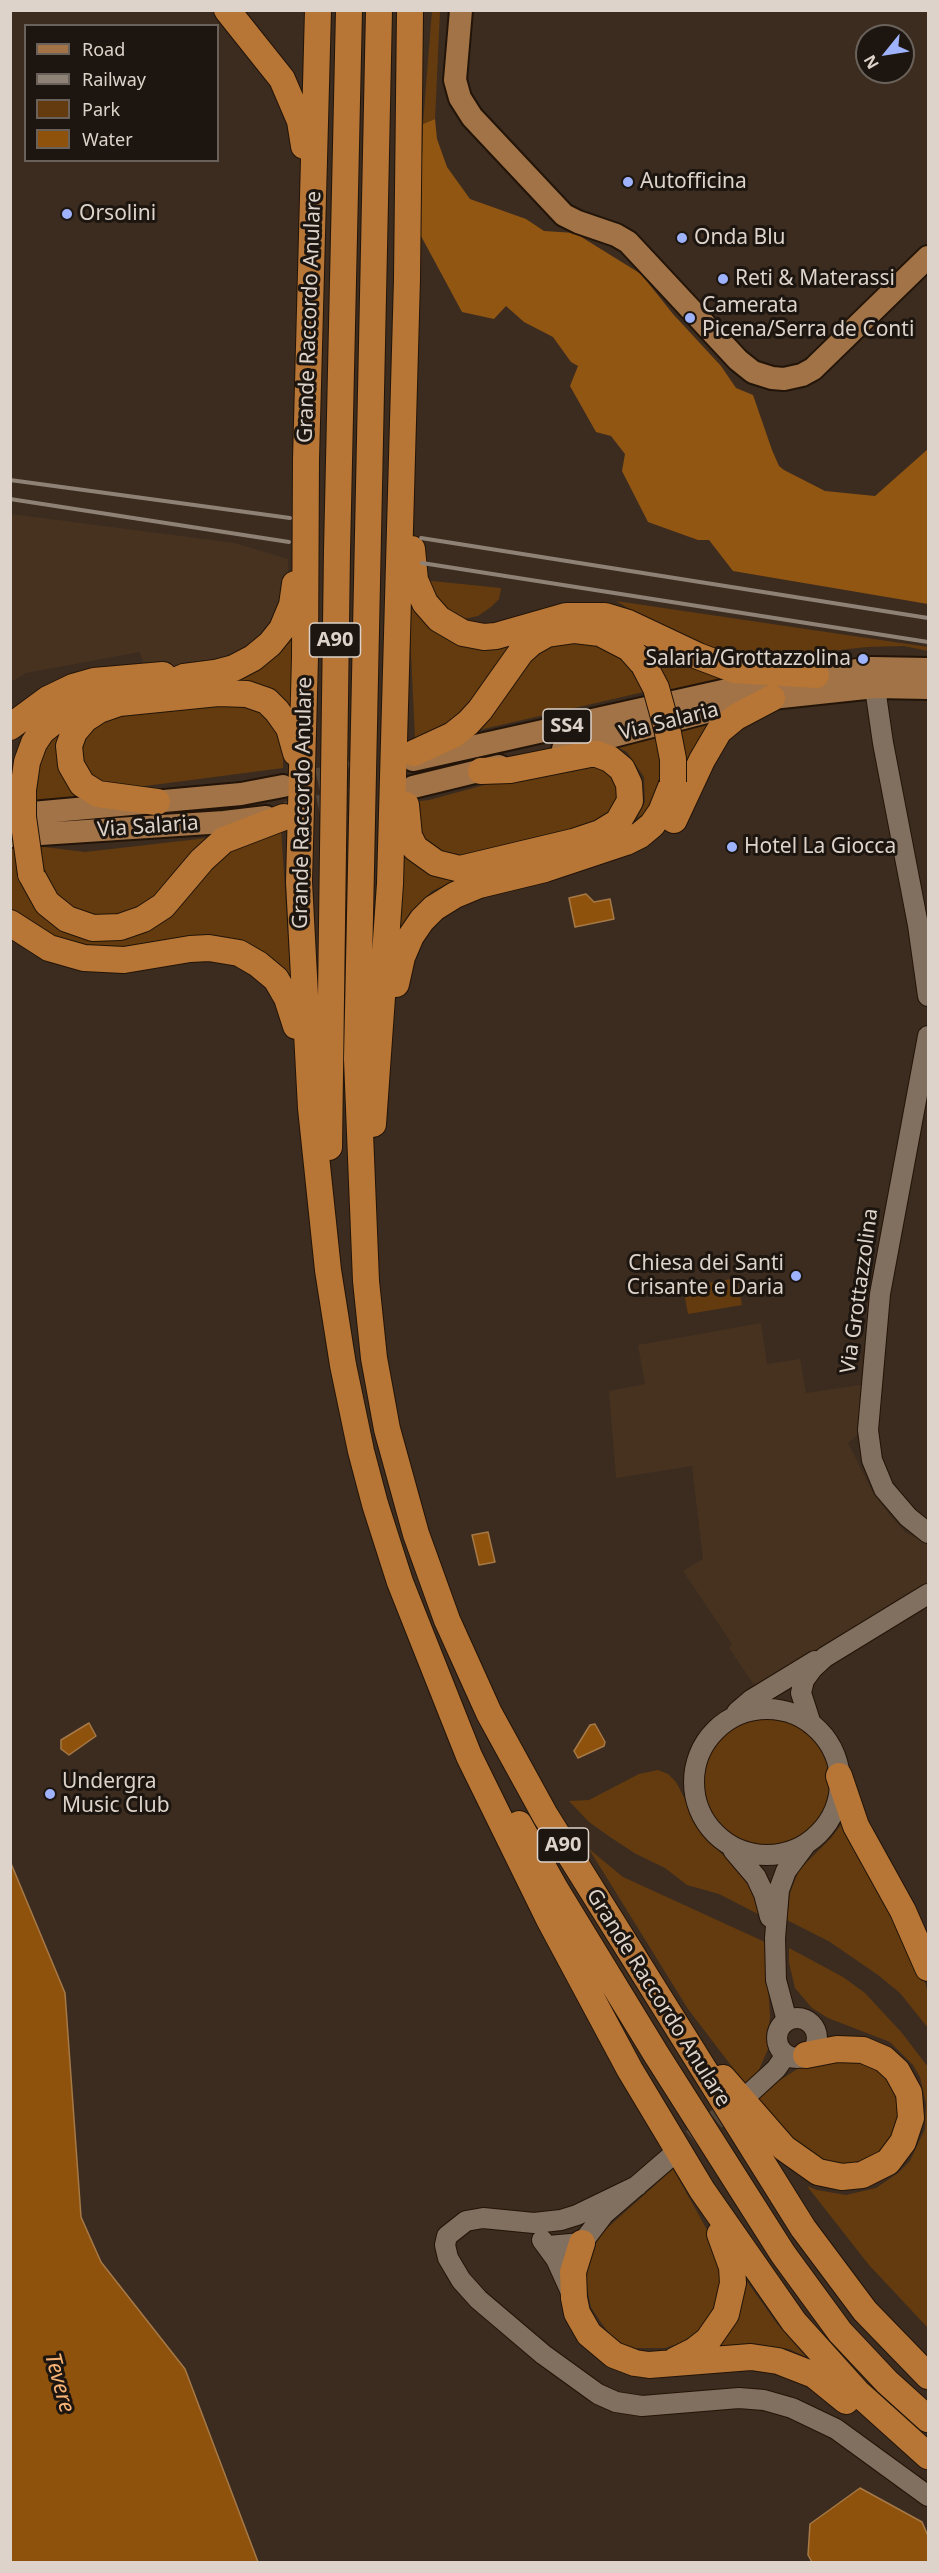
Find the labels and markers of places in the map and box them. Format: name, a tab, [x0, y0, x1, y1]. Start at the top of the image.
place label: Autofficina	[640, 169, 747, 195]
marker: Autofficina	[621, 175, 635, 189]
place label: Orsolini	[79, 201, 156, 227]
marker: Orsolini	[60, 207, 74, 221]
place label: Onda Blu	[694, 225, 786, 251]
marker: Onda Blu	[675, 231, 689, 245]
place label: Reti & Materassi	[735, 266, 895, 292]
marker: Reti & Materassi	[716, 272, 730, 286]
place label: Camerata Picena/Serra de Conti	[702, 293, 914, 343]
marker: Camerata Picena/Serra de Conti	[683, 311, 697, 325]
place label: Salaria/Grottazzolina	[646, 646, 851, 672]
marker: Salaria/Grottazzolina	[856, 652, 870, 666]
place label: Hotel La Giocca	[744, 834, 896, 860]
marker: Hotel La Giocca	[725, 840, 739, 854]
place label: Chiesa dei Santi Crisante e Daria	[627, 1251, 784, 1301]
marker: Chiesa dei Santi Crisante e Daria	[789, 1269, 803, 1283]
place label: Undergra Music Club	[62, 1769, 170, 1819]
marker: Undergra Music Club	[43, 1787, 57, 1801]

